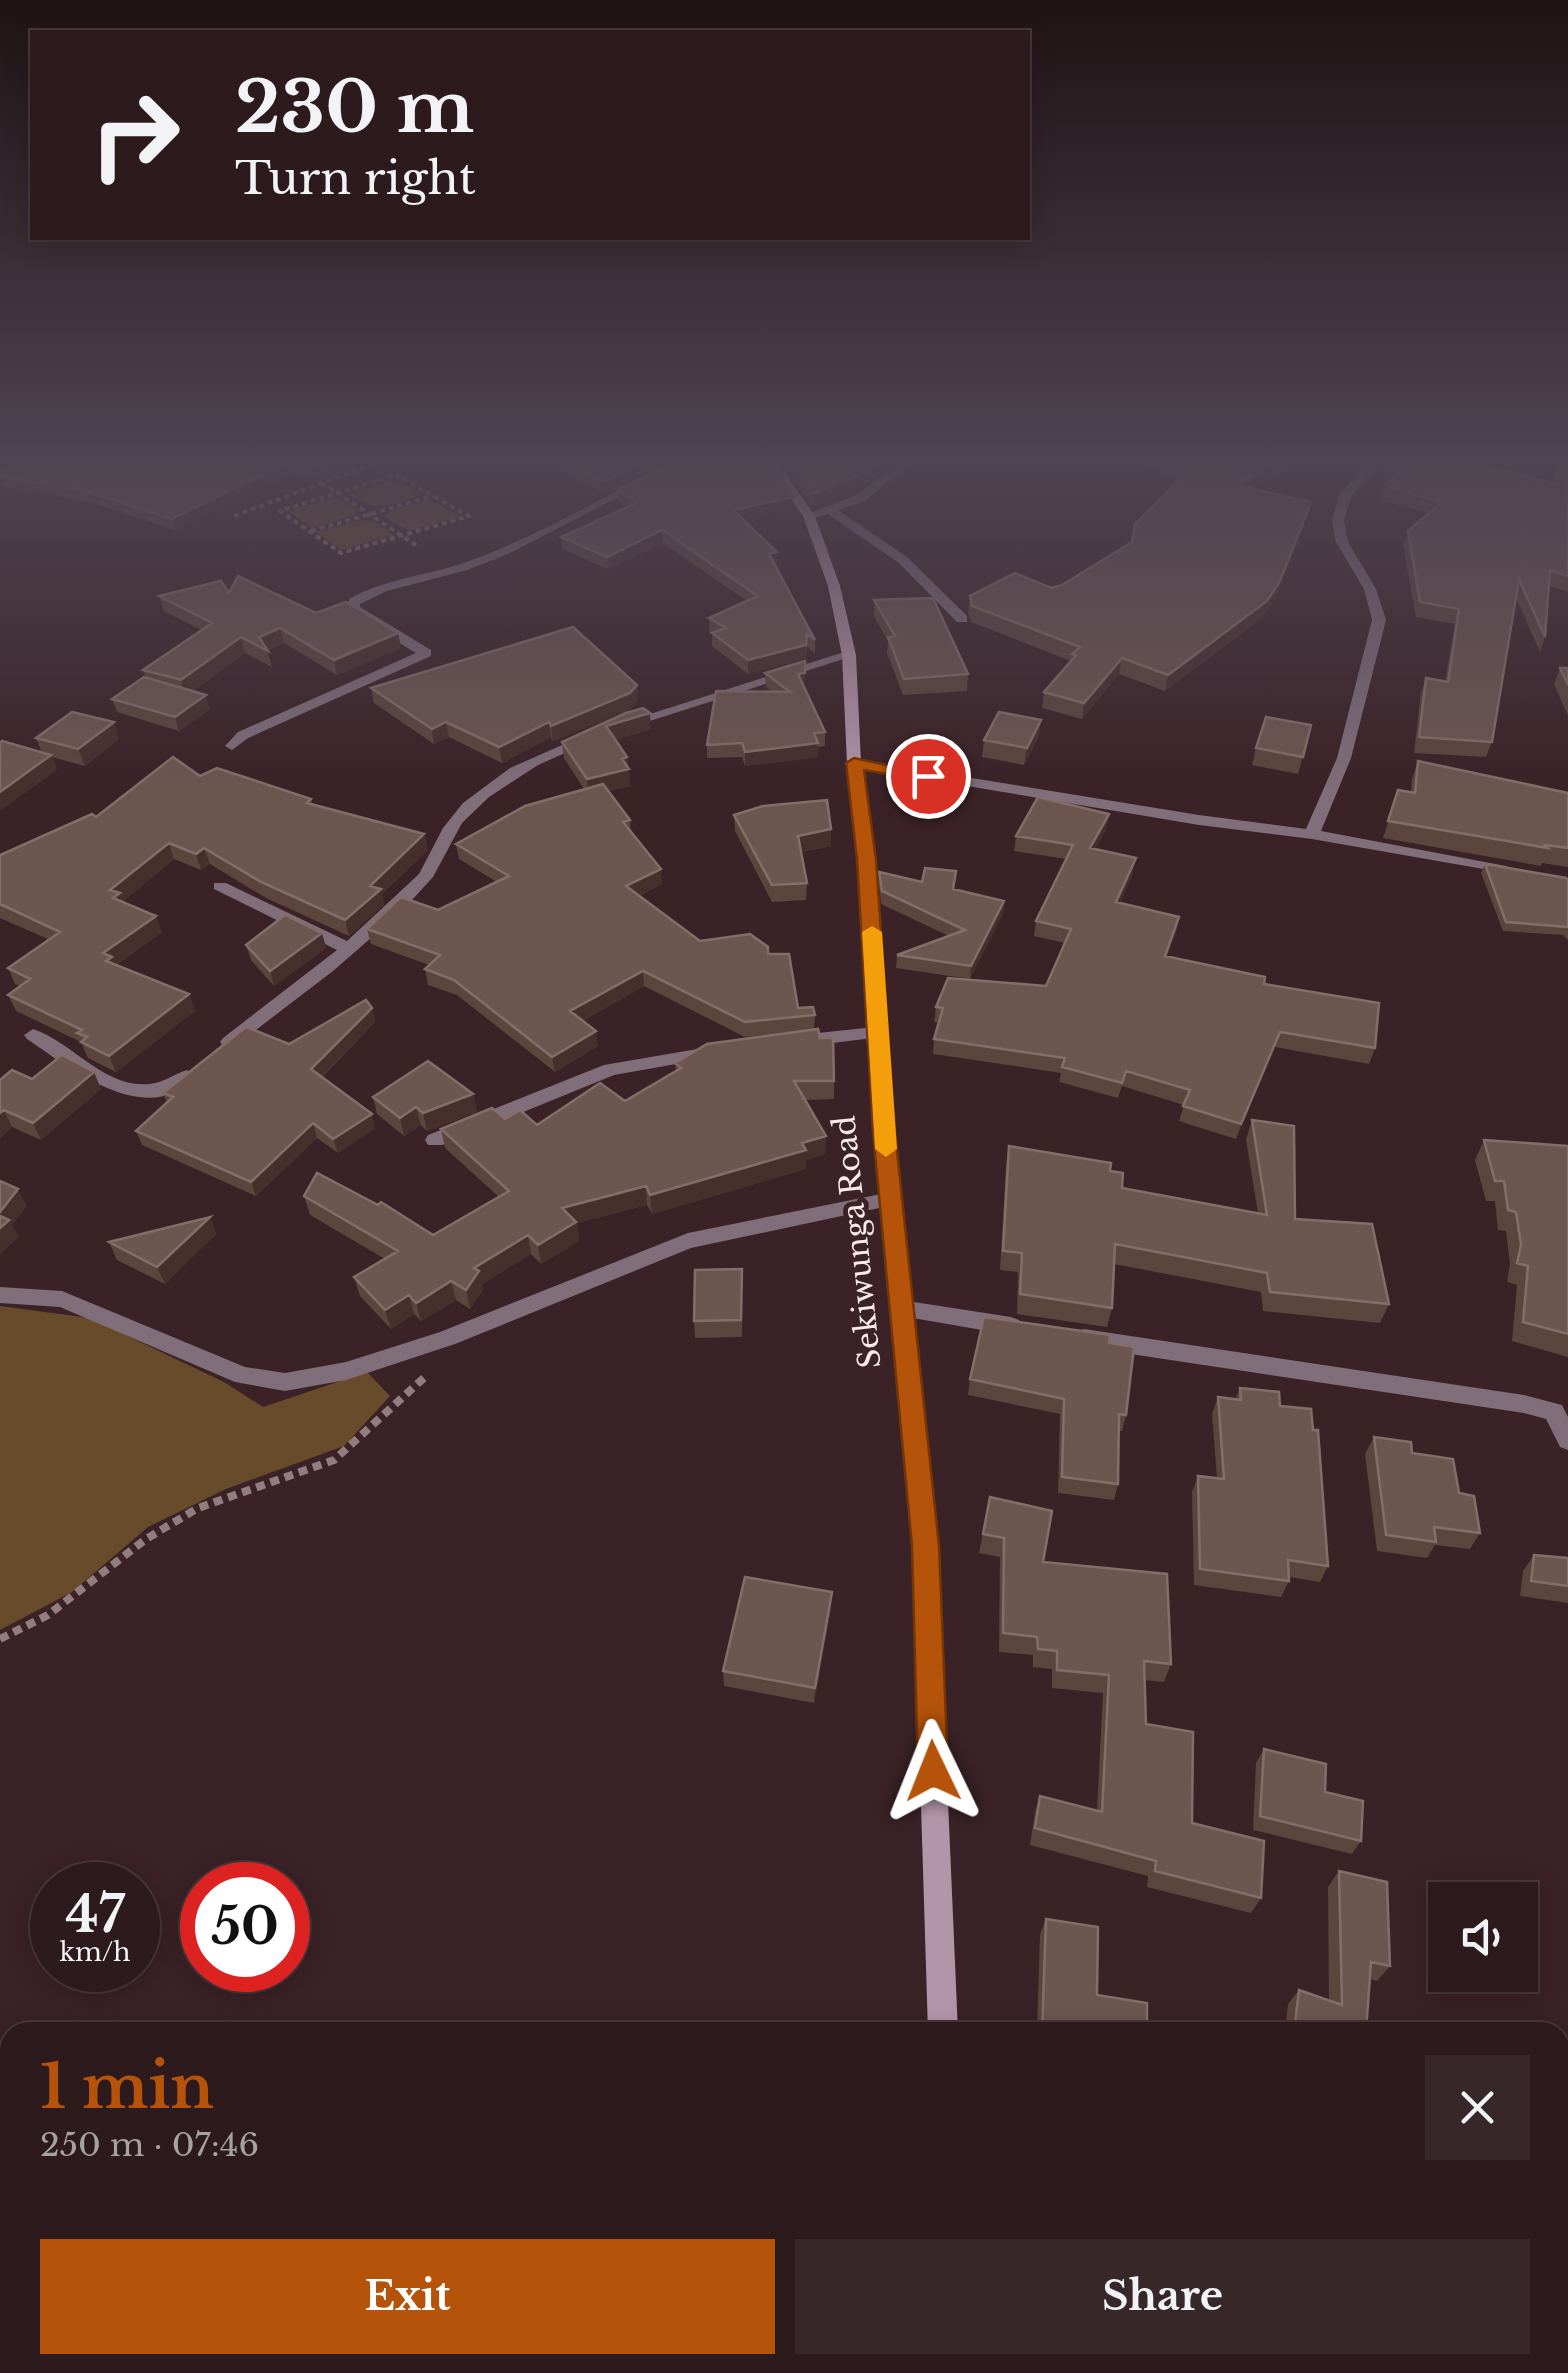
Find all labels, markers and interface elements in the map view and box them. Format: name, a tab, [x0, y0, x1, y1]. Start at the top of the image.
text: 230 m	[235, 64, 474, 151]
icon: right	[70, 70, 200, 200]
text: Turn right	[235, 150, 476, 206]
pin	[886, 734, 971, 819]
icon: arrive	[901, 749, 956, 804]
street label: Sekiwunga Road	[825, 1114, 889, 1370]
position arrow	[881, 1719, 985, 1823]
speed limit sign: 50	[180, 1862, 310, 1992]
map controls	[1428, 1882, 1538, 1992]
button: sound	[1428, 1882, 1538, 1992]
text: 47	[66, 1883, 125, 1946]
text: km/h	[60, 1937, 130, 1968]
text: 1 min	[40, 2050, 214, 2124]
button: close	[1425, 2055, 1530, 2160]
text: 250 m · 07:46	[40, 2125, 259, 2165]
button: Exit	[40, 2239, 775, 2354]
button: Share	[795, 2239, 1530, 2354]

